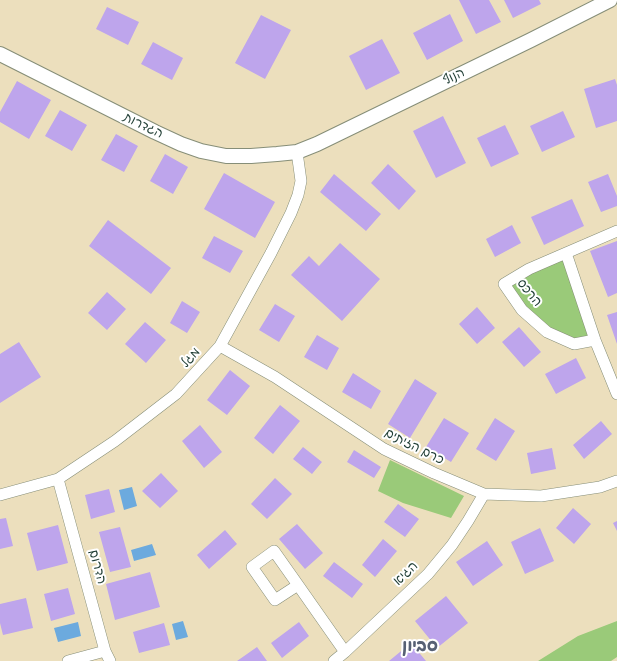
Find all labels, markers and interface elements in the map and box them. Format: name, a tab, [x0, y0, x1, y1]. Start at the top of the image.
street label: הנוף	[441, 65, 467, 89]
street label: הגדרות	[121, 110, 165, 142]
street label: הרכס	[513, 276, 545, 310]
street label: מגל	[178, 345, 204, 371]
street label: כרם הזיתים	[382, 425, 446, 469]
street label: הדרום	[85, 548, 109, 586]
street label: הגיא	[391, 559, 421, 589]
district label: סביון	[402, 637, 438, 657]

